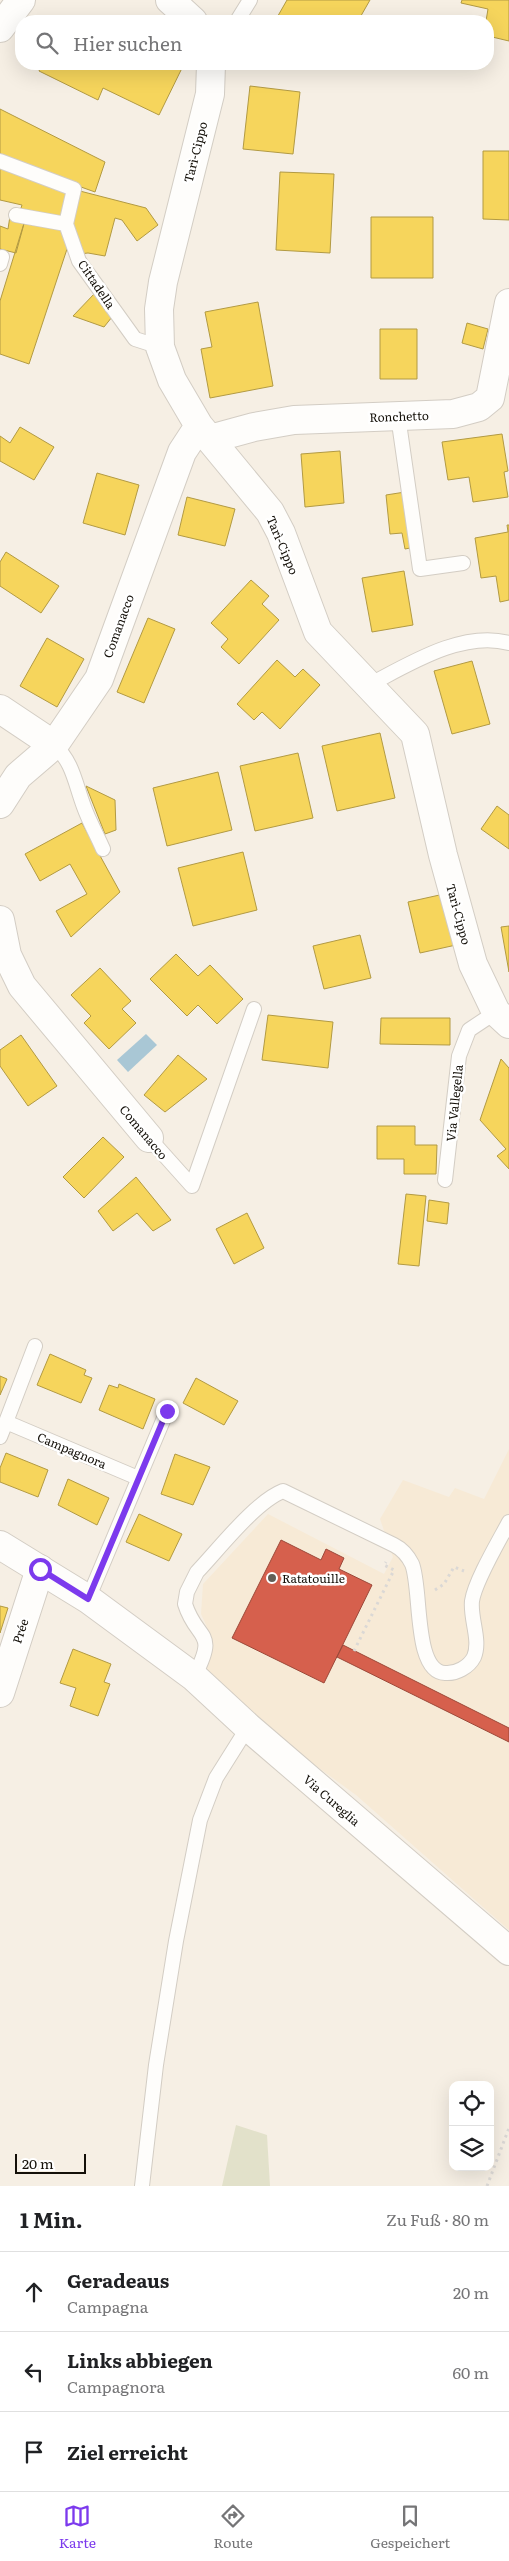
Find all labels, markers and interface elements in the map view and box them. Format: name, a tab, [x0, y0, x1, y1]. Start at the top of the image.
search box	[15, 15, 494, 70]
icon: search	[33, 29, 61, 57]
text: Hier suchen	[73, 29, 182, 57]
street label: Tarì-Cippo	[179, 120, 211, 184]
street label: Cittadella	[74, 256, 120, 313]
street label: Ronchetto	[369, 406, 429, 426]
street label: Tarì-Cippo	[263, 513, 303, 577]
street label: Comanacco	[98, 592, 138, 660]
street label: Tarì-Cippo	[442, 882, 476, 946]
street label: Via Vallegella	[441, 1063, 467, 1142]
street label: Comanacco	[116, 1101, 172, 1163]
route end	[156, 1400, 179, 1423]
street label: Campagnora	[35, 1427, 110, 1473]
route start	[29, 1558, 52, 1581]
place label: Ratatouille	[282, 1569, 345, 1587]
marker: Ratatouille	[266, 1572, 278, 1584]
street label: Prée	[8, 1616, 32, 1646]
street label: Via Cureglia	[300, 1770, 365, 1830]
map controls	[449, 2081, 494, 2171]
button: locate	[449, 2081, 494, 2126]
button: layers	[449, 2126, 494, 2171]
scale bar	[15, 2151, 86, 2174]
text: 20 m	[22, 2153, 54, 2173]
text: 1 Min.	[20, 2203, 83, 2234]
text: Zu Fuß · 80 m	[386, 2207, 489, 2231]
text: Geradeaus	[67, 2266, 169, 2294]
icon: ahead	[20, 2278, 48, 2306]
text: 20 m	[453, 2280, 489, 2304]
text: Campagna	[67, 2294, 149, 2318]
text: Links abbiegen	[67, 2346, 213, 2374]
icon: left	[20, 2358, 48, 2386]
text: 60 m	[452, 2360, 489, 2384]
text: Campagnora	[67, 2374, 165, 2398]
icon: arrive	[20, 2438, 48, 2466]
text: Ziel erreicht	[67, 2438, 188, 2466]
tab: Karte	[59, 2502, 96, 2552]
tab: Route	[214, 2502, 253, 2552]
tab: Gespeichert	[370, 2502, 450, 2552]

